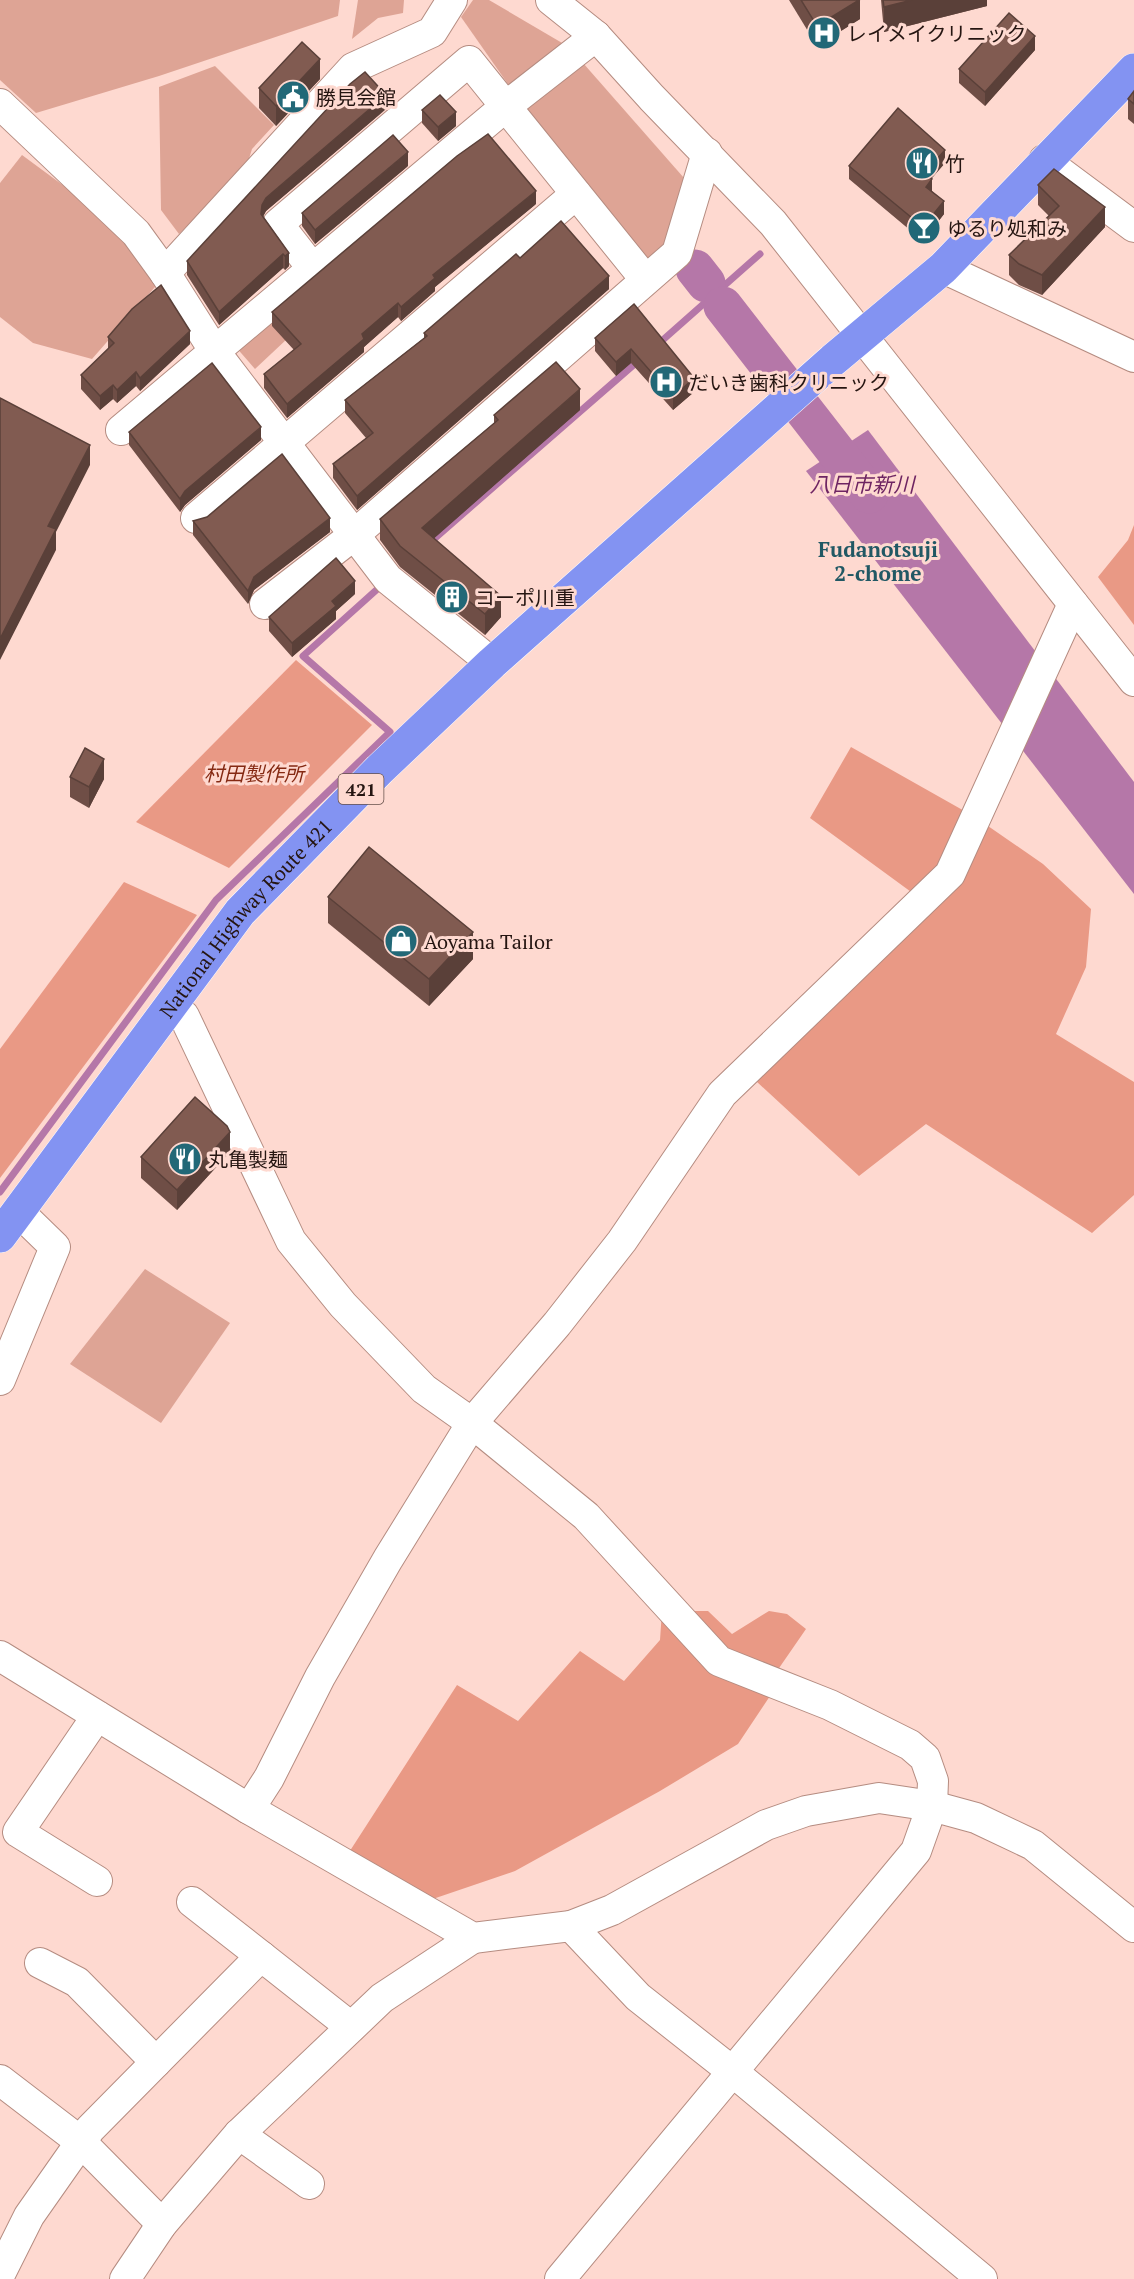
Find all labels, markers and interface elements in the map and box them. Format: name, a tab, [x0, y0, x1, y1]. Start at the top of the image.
hospital icon: レイメイクリニック	[806, 15, 842, 51]
place label: レイメイクリニック	[847, 20, 1027, 47]
public building icon: 勝見会館	[275, 79, 311, 115]
place label: 勝見会館	[316, 84, 396, 111]
restaurant icon: 竹	[904, 145, 940, 181]
place label: 竹	[945, 150, 965, 177]
bar icon: ゆるり処和み	[906, 210, 942, 246]
place label: ゆるり処和み	[947, 215, 1067, 242]
hospital icon: だいき歯科クリニック	[648, 364, 684, 400]
place label: だいき歯科クリニック	[689, 369, 889, 396]
water label: 八日市新川	[810, 470, 916, 498]
district label: Fudanotsuji 2-chome	[818, 535, 938, 587]
building icon: コーポ川重	[434, 579, 470, 615]
place label: コーポ川重	[475, 584, 575, 611]
park label: 村田製作所	[204, 760, 307, 787]
road number: 421	[338, 774, 384, 804]
street label: National Highway Route 421	[153, 813, 338, 1023]
shop icon: Aoyama Tailor	[383, 923, 419, 959]
place label: Aoyama Tailor	[424, 928, 553, 955]
restaurant icon: 丸亀製麺	[167, 1141, 203, 1177]
place label: 丸亀製麺	[208, 1146, 288, 1173]

